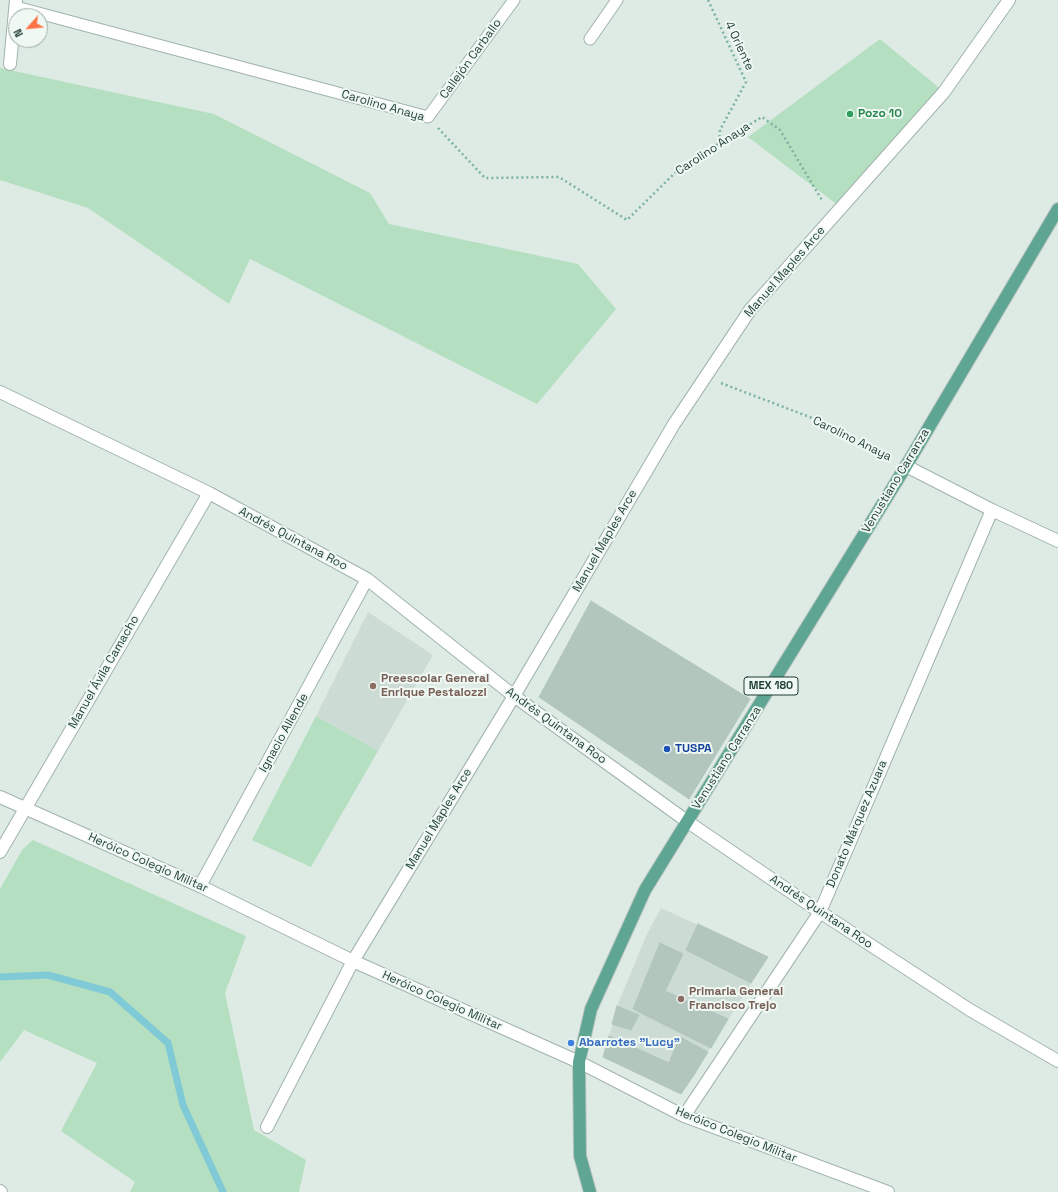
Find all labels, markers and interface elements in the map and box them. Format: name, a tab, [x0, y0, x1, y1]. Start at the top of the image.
north arrow	[8, 8, 48, 48]
street label: Callejón Carballo	[437, 16, 505, 102]
street label: 4 Oriente	[721, 19, 757, 73]
text: N	[10, 27, 26, 39]
street label: Carolino Anaya	[340, 87, 426, 125]
place label: Pozo 10	[858, 107, 902, 121]
marker: Pozo 10	[845, 109, 855, 119]
street label: Carolino Anaya	[673, 120, 753, 178]
street label: Manuel Maples Arce	[742, 224, 828, 320]
street label: Carolino Anaya	[810, 414, 894, 464]
street label: Venustiano Carranza	[859, 426, 933, 536]
street label: Manuel Maples Arce	[570, 487, 640, 595]
street label: Andrés Quintana Roo	[236, 504, 350, 574]
street label: Manuel Ávila Camacho	[66, 613, 142, 731]
place label: Preescolar General Enrique Pestalozzi	[381, 672, 489, 700]
road number: MEX 180	[744, 677, 798, 695]
marker: Preescolar General Enrique Pestalozzi	[368, 681, 378, 691]
street label: Andrés Quintana Roo	[503, 685, 609, 767]
street label: Ignacio Allende	[256, 691, 312, 775]
street label: Venustiano Carranza	[689, 704, 765, 812]
place label: TUSPA	[675, 742, 712, 756]
marker: TUSPA	[662, 744, 672, 754]
street label: Donato Márquez Azuara	[824, 758, 890, 890]
street label: Manuel Maples Arce	[403, 766, 475, 872]
street label: Heróico Colegio Militar	[86, 830, 210, 896]
street label: Andrés Quintana Roo	[767, 872, 875, 952]
street label: Heróico Colegio Militar	[380, 968, 504, 1034]
place label: Primaria General Francisco Trejo	[689, 985, 783, 1013]
marker: Primaria General Francisco Trejo	[676, 994, 686, 1004]
place label: Abarrotes "Lucy"	[579, 1036, 680, 1050]
marker: Abarrotes "Lucy"	[566, 1038, 576, 1048]
street label: Heróico Colegio Militar	[673, 1104, 799, 1166]

